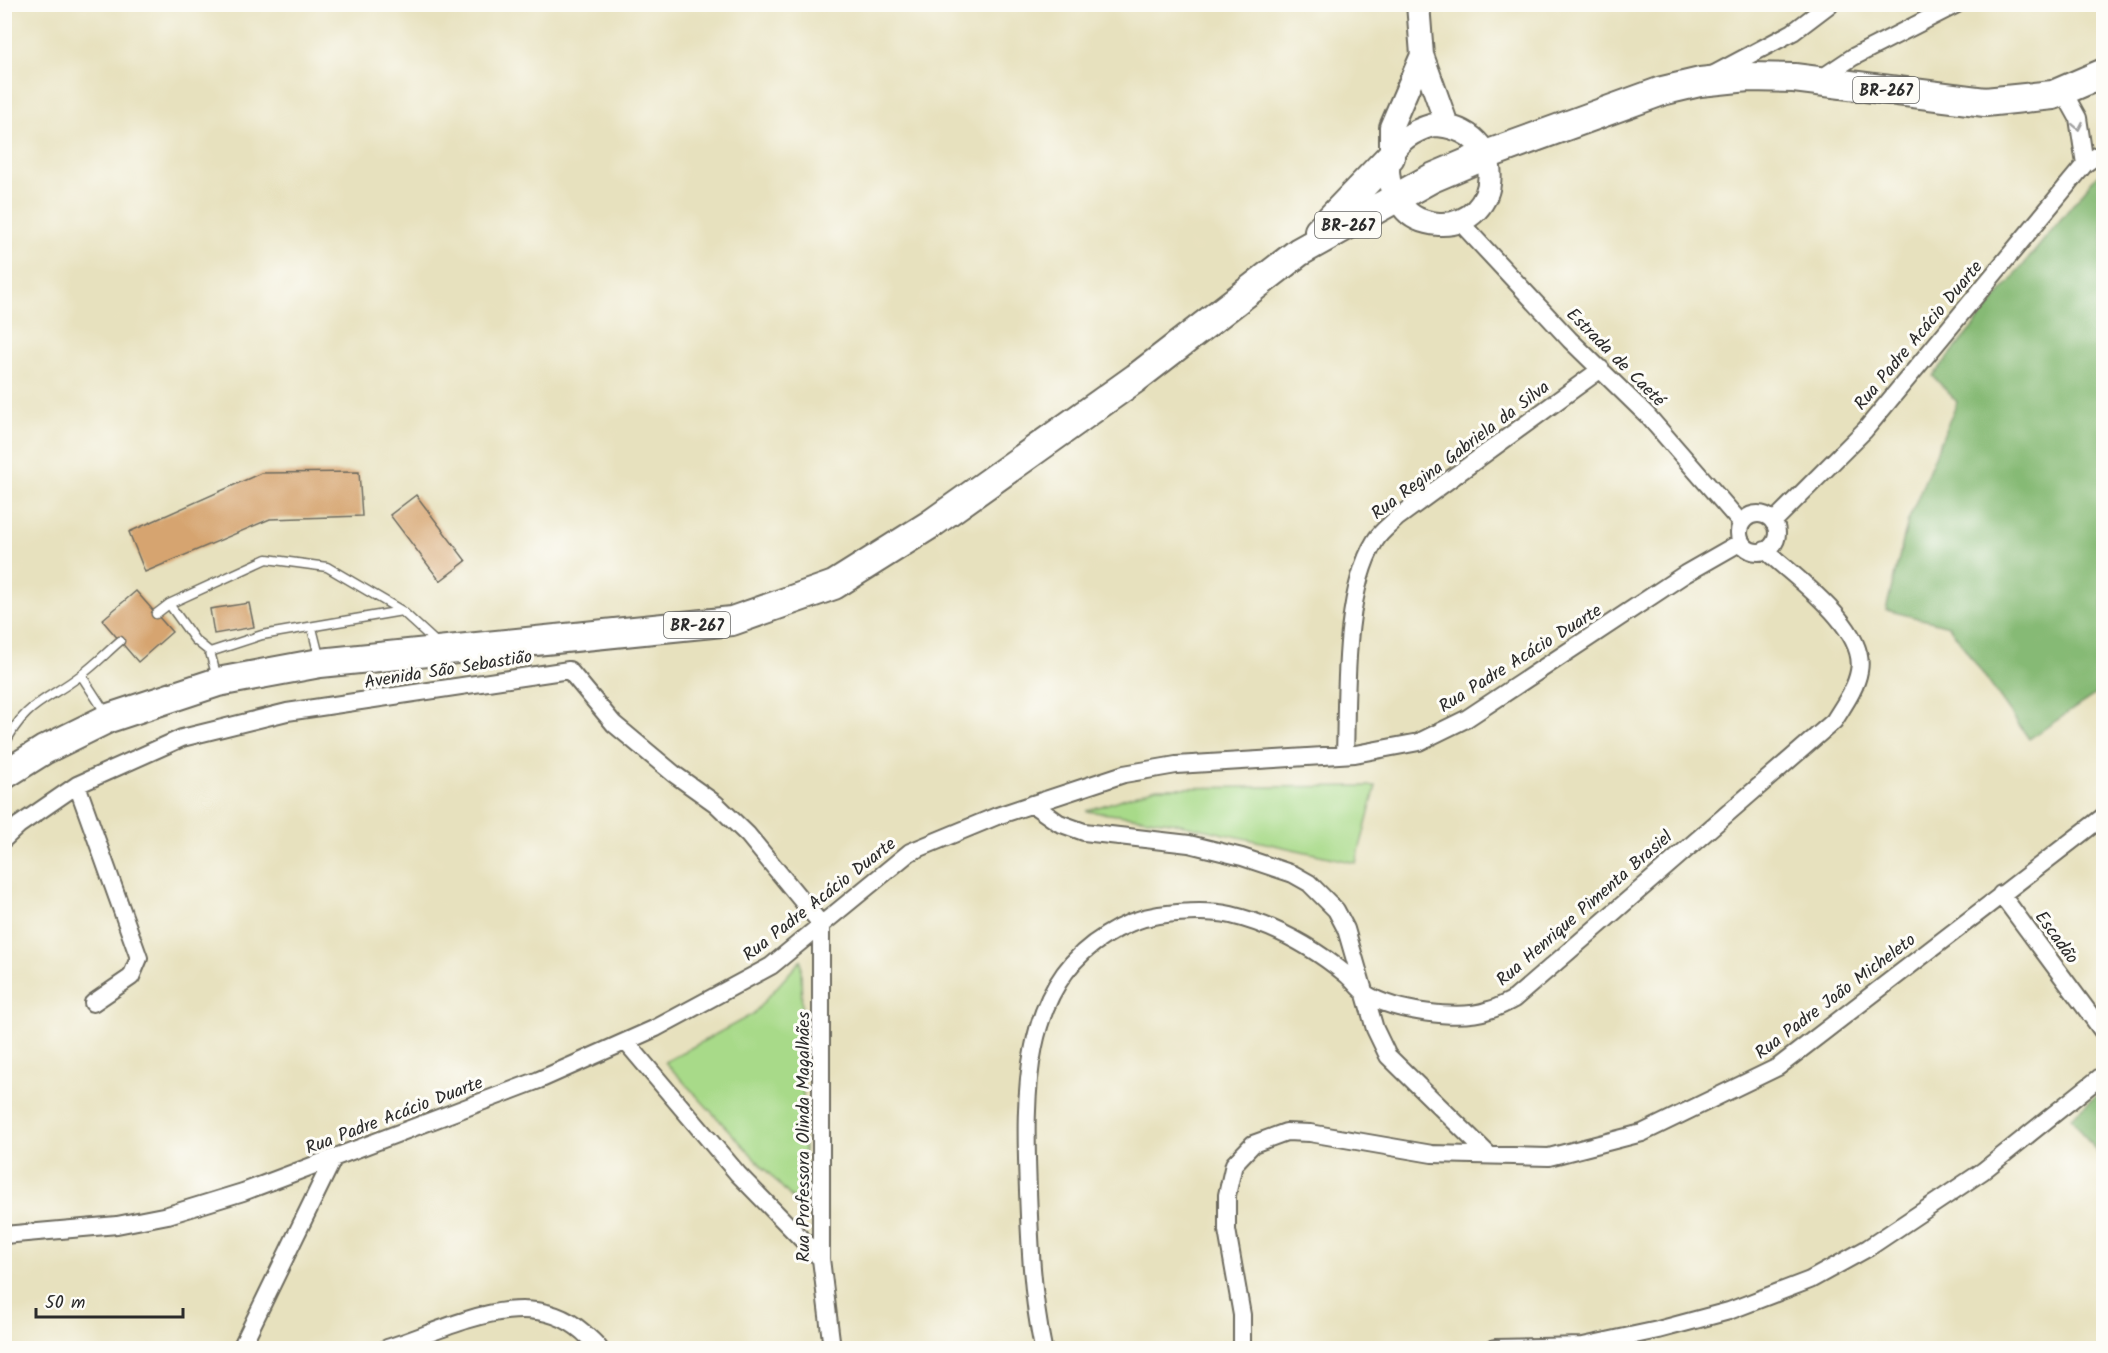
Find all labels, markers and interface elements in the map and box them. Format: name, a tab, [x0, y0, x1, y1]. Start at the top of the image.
road number: BR-267	[1853, 77, 1919, 103]
one-way arrow	[2071, 121, 2084, 131]
road number: BR-267	[1315, 212, 1381, 238]
street label: Rua Padre Acácio Duarte	[1848, 255, 1991, 417]
street label: Estrada de Caeté	[1558, 302, 1672, 415]
street label: Rua Regina Gabriela da Silva	[1365, 374, 1557, 528]
street label: Rua Padre Acácio Duarte	[1433, 597, 1608, 721]
road number: BR-267	[664, 612, 730, 638]
street label: Avenida São Sebastião	[362, 643, 534, 698]
street label: Rua Henrique Pimenta Brasiel	[1490, 824, 1680, 994]
street label: Rua Padre Acácio Duarte	[737, 831, 903, 970]
street label: Escadão	[2026, 905, 2085, 971]
street label: Rua Padre João Micheleto	[1749, 927, 1923, 1068]
street label: Rua Professora Olinda Magalhães	[790, 1011, 819, 1262]
street label: Rua Padre Acácio Duarte	[302, 1069, 488, 1164]
scale bar	[36, 1281, 183, 1319]
text: 50 m	[45, 1289, 85, 1318]

